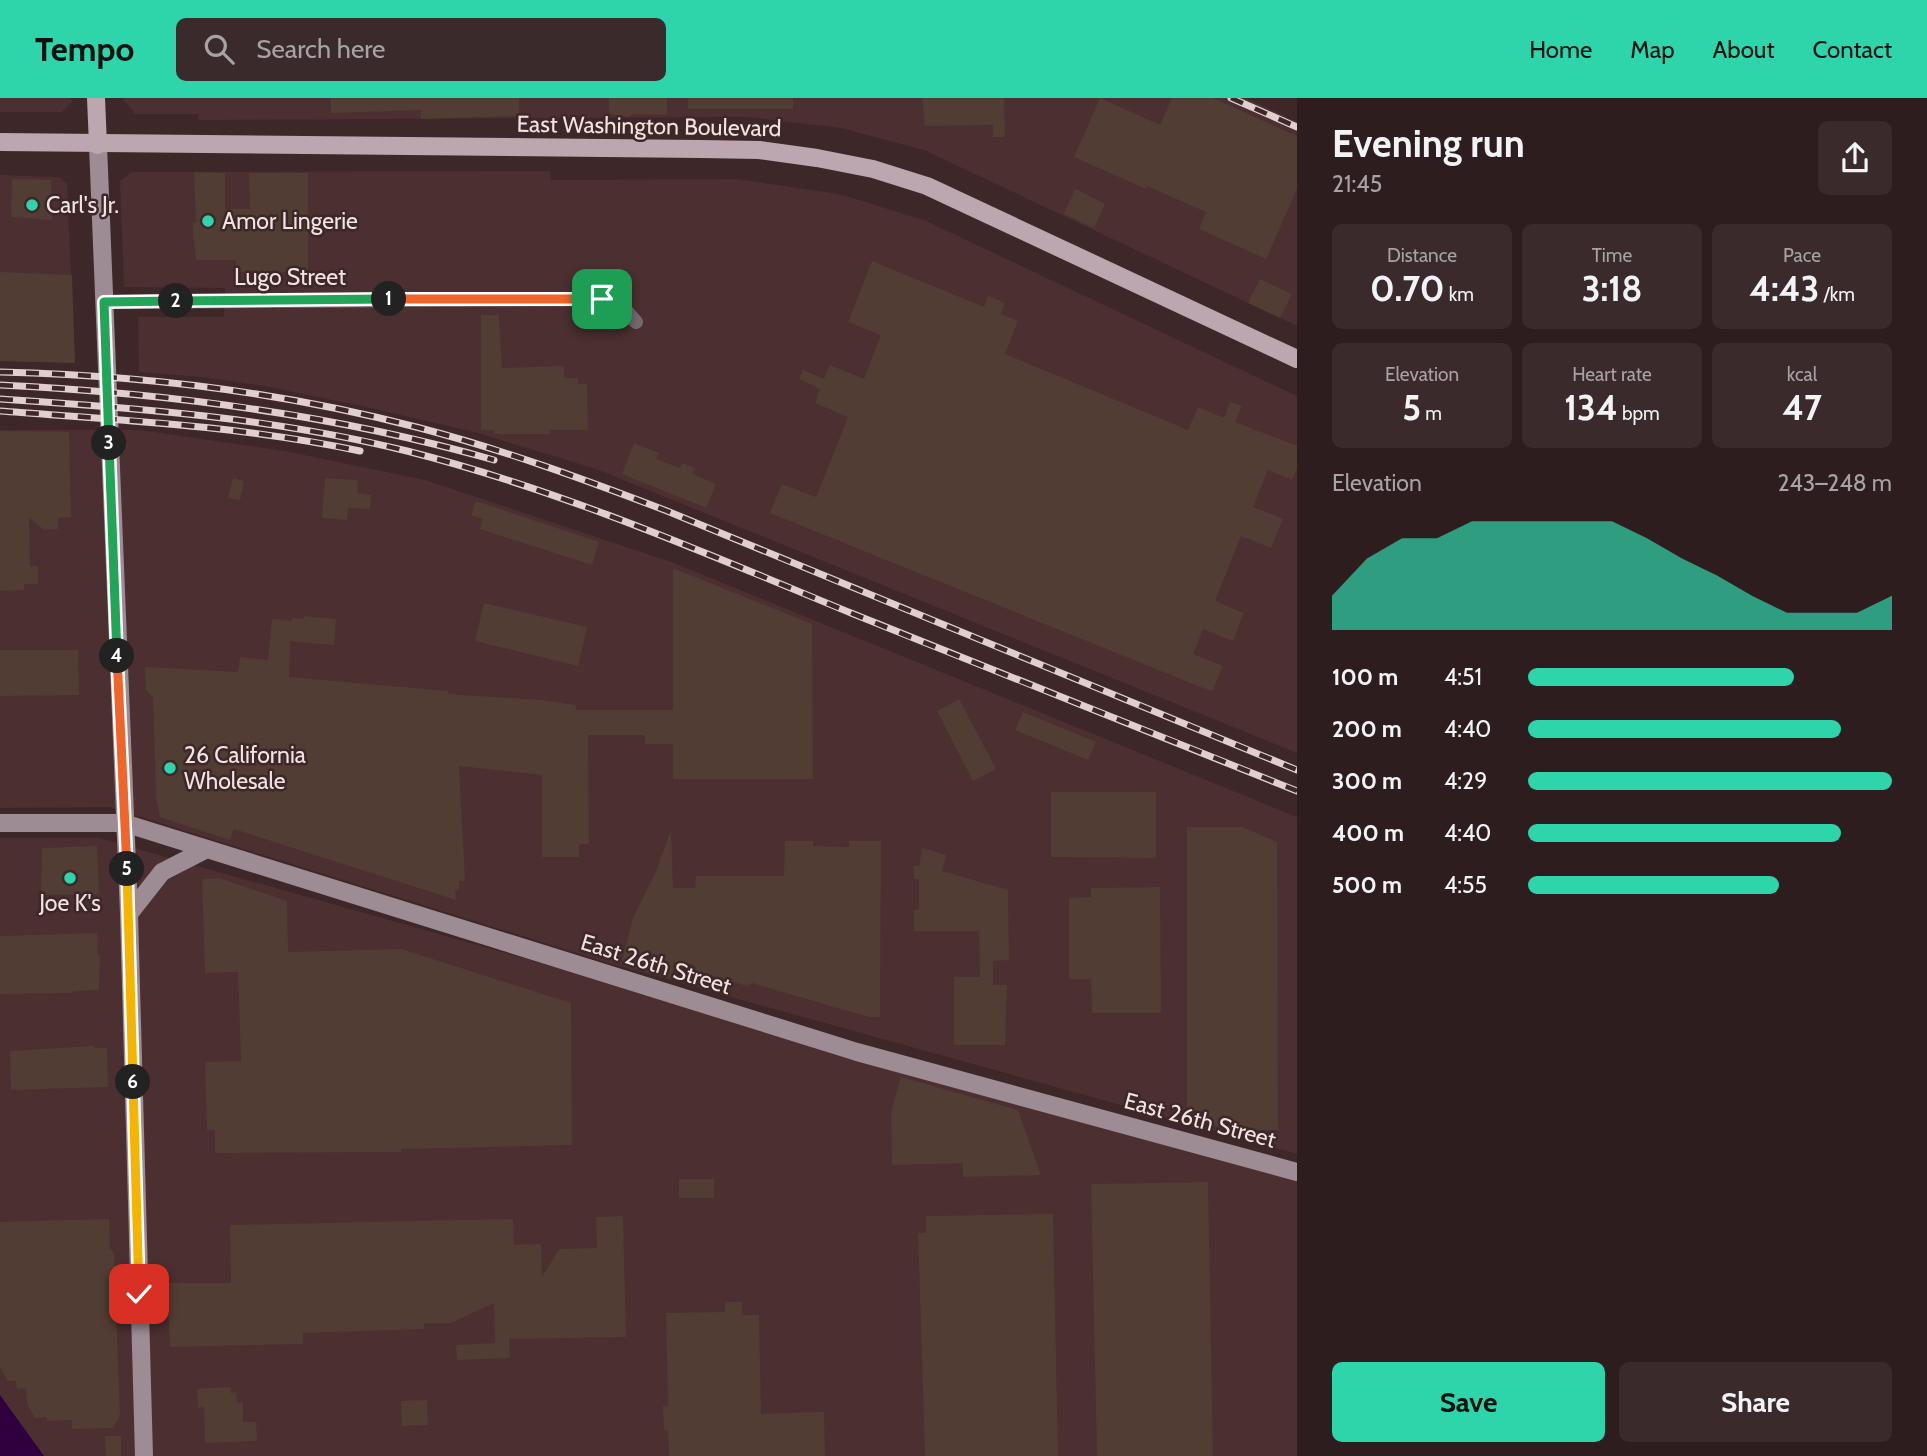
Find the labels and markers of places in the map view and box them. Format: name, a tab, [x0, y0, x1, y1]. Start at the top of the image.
place label: Carl's Jr.	[46, 191, 119, 219]
marker: Carl's Jr.	[24, 197, 40, 213]
place label: Amor Lingerie	[222, 207, 358, 235]
marker: Amor Lingerie	[200, 213, 216, 229]
pin	[572, 269, 632, 329]
pin: 1	[372, 282, 406, 316]
pin: 2	[158, 284, 194, 318]
pin: 3	[92, 426, 126, 460]
pin: 4	[100, 638, 134, 674]
place label: 26 California Wholesale	[184, 741, 306, 795]
marker: 26 California Wholesale	[162, 760, 178, 776]
pin: 5	[110, 852, 144, 886]
marker: Joe K's	[62, 870, 78, 886]
place label: Joe K's	[38, 889, 101, 917]
pin: 6	[116, 1065, 150, 1100]
pin	[109, 1264, 169, 1324]

